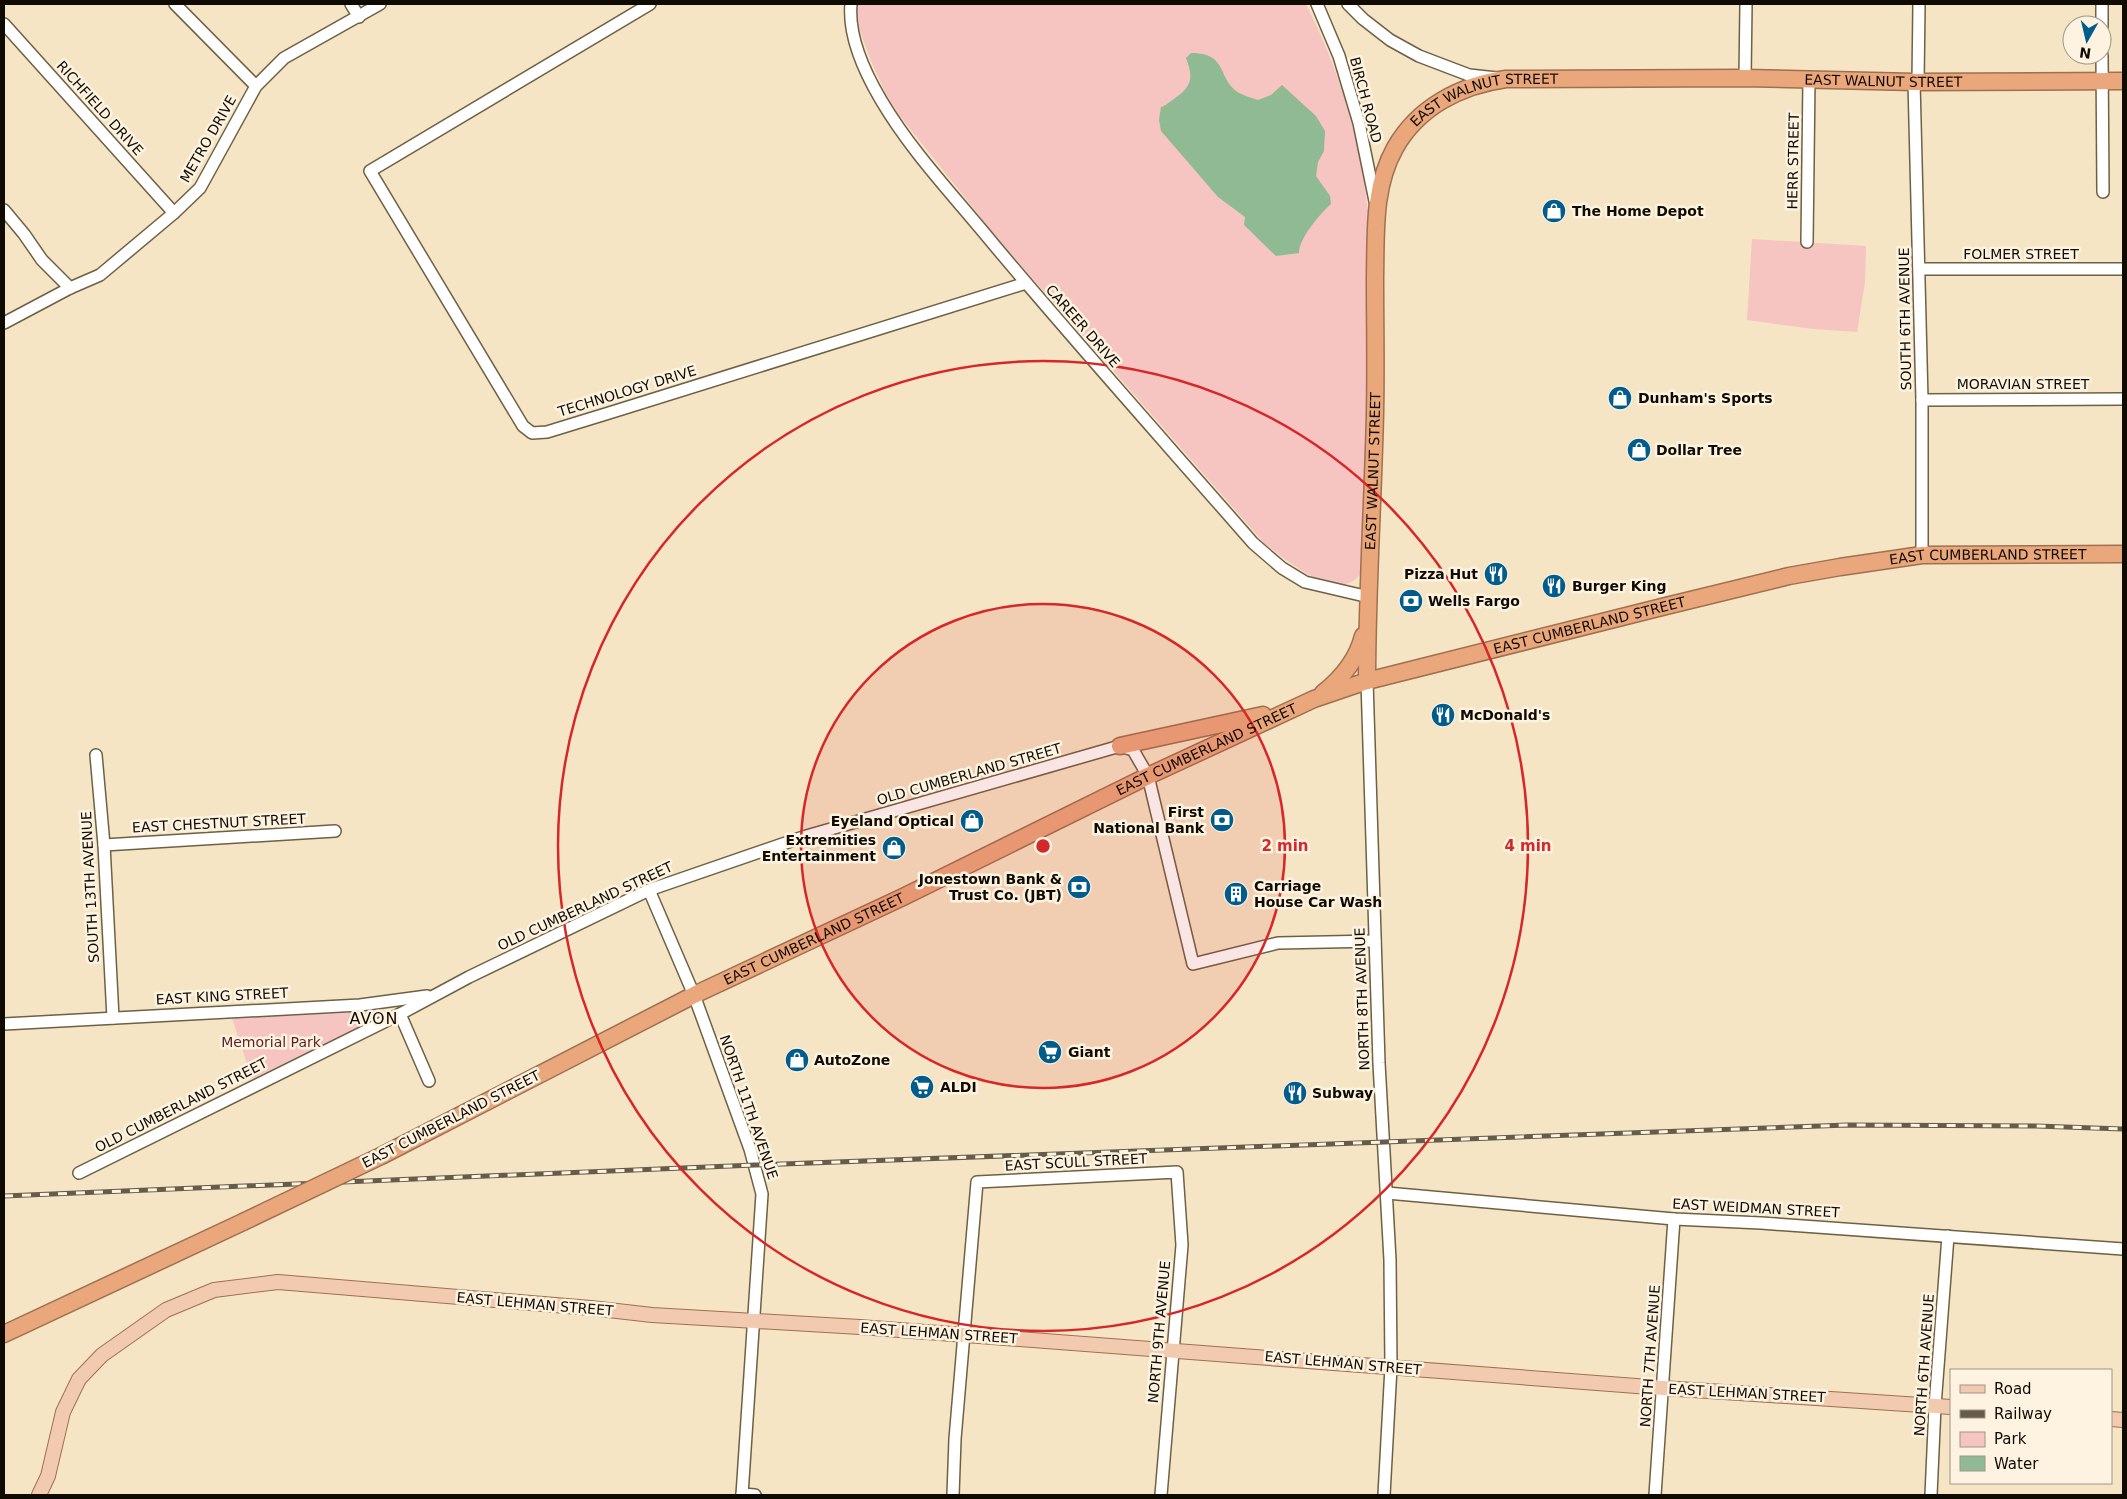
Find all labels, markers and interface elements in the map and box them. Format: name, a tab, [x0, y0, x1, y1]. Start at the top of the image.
north arrow	[2062, 15, 2112, 65]
text: N	[2078, 44, 2092, 62]
street label: BIRCH ROAD	[1347, 55, 1385, 145]
street label: RICHFIELD DRIVE	[53, 58, 147, 158]
street label: EAST WALNUT STREET	[1407, 71, 1559, 130]
street label: EAST WALNUT STREET	[1804, 71, 1963, 90]
street label: METRO DRIVE	[177, 93, 239, 185]
street label: HERR STREET	[1784, 112, 1802, 209]
shop icon: The Home Depot	[1541, 198, 1567, 224]
place label: The Home Depot	[1572, 203, 1704, 219]
street label: FOLMER STREET	[1963, 246, 2079, 262]
street label: SOUTH 6TH AVENUE	[1896, 247, 1914, 391]
street label: CAREER DRIVE	[1043, 282, 1123, 370]
street label: TECHNOLOGY DRIVE	[555, 362, 698, 420]
street label: MORAVIAN STREET	[1957, 376, 2090, 392]
shop icon: Dunham's Sports	[1607, 385, 1633, 411]
place label: Dunham's Sports	[1638, 390, 1773, 406]
street label: EAST WALNUT STREET	[1362, 391, 1383, 550]
shop icon: Dollar Tree	[1626, 437, 1652, 463]
place label: Dollar Tree	[1656, 442, 1742, 458]
street label: EAST CUMBERLAND STREET	[1888, 546, 2087, 568]
restaurant icon: Pizza Hut	[1483, 561, 1509, 587]
place label: Pizza Hut	[1404, 566, 1478, 582]
restaurant icon: Burger King	[1541, 573, 1567, 599]
place label: Burger King	[1572, 578, 1666, 594]
bank icon: Wells Fargo	[1398, 588, 1424, 614]
place label: Wells Fargo	[1428, 593, 1520, 609]
street label: EAST CUMBERLAND STREET	[1492, 593, 1687, 657]
street label: EAST CUMBERLAND STREET	[1113, 700, 1300, 798]
restaurant icon: McDonald's	[1430, 702, 1456, 728]
place label: McDonald's	[1460, 707, 1550, 723]
street label: OLD CUMBERLAND STREET	[875, 740, 1064, 808]
place label: First National Bank	[1093, 804, 1205, 836]
bank icon: First National Bank	[1209, 807, 1235, 833]
shop icon: Eyeland Optical	[959, 808, 985, 834]
street label: EAST CHESTNUT STREET	[132, 810, 307, 836]
street label: SOUTH 13TH AVENUE	[78, 811, 102, 963]
place label: Eyeland Optical	[831, 813, 954, 829]
place label: Extremities Entertainment	[762, 832, 876, 864]
shop icon: Extremities Entertainment	[881, 835, 907, 861]
centre of rings	[1034, 837, 1052, 855]
text: 2 min	[1261, 837, 1309, 855]
text: 4 min	[1504, 837, 1552, 855]
street label: OLD CUMBERLAND STREET	[495, 858, 675, 954]
place label: Jonestown Bank & Trust Co. (JBT)	[918, 871, 1062, 903]
bank icon: Jonestown Bank & Trust Co. (JBT)	[1066, 874, 1092, 900]
place label: Carriage House Car Wash	[1254, 878, 1382, 910]
building icon: Carriage House Car Wash	[1223, 881, 1249, 907]
street label: EAST CUMBERLAND STREET	[721, 889, 907, 988]
street label: NORTH 8TH AVENUE	[1352, 927, 1372, 1071]
street label: EAST KING STREET	[155, 985, 289, 1007]
district label: AVON	[349, 1009, 399, 1028]
street label: NORTH 11TH AVENUE	[717, 1033, 781, 1181]
park label: Memorial Park	[221, 1034, 322, 1050]
supermarket icon: Giant	[1037, 1039, 1063, 1065]
place label: Giant	[1068, 1044, 1111, 1060]
shop icon: AutoZone	[784, 1047, 810, 1073]
place label: AutoZone	[814, 1052, 890, 1068]
street label: OLD CUMBERLAND STREET	[92, 1054, 270, 1156]
street label: EAST CUMBERLAND STREET	[359, 1067, 543, 1171]
supermarket icon: ALDI	[909, 1074, 935, 1100]
place label: ALDI	[940, 1079, 977, 1095]
restaurant icon: Subway	[1282, 1080, 1308, 1106]
place label: Subway	[1312, 1085, 1373, 1101]
street label: EAST SCULL STREET	[1004, 1150, 1148, 1174]
street label: EAST WEIDMAN STREET	[1672, 1196, 1841, 1220]
street label: NORTH 9TH AVENUE	[1145, 1260, 1173, 1404]
street label: NORTH 7TH AVENUE	[1637, 1284, 1663, 1428]
street label: EAST LEHMAN STREET	[456, 1289, 615, 1319]
street label: NORTH 6TH AVENUE	[1911, 1293, 1937, 1437]
street label: EAST LEHMAN STREET	[860, 1320, 1019, 1347]
street label: EAST LEHMAN STREET	[1264, 1348, 1423, 1378]
legend	[1950, 1369, 2112, 1484]
text: Road	[1994, 1380, 2032, 1398]
street label: EAST LEHMAN STREET	[1668, 1381, 1826, 1405]
text: Railway	[1994, 1405, 2052, 1423]
text: Park	[1994, 1430, 2027, 1448]
text: Water	[1994, 1455, 2039, 1473]

